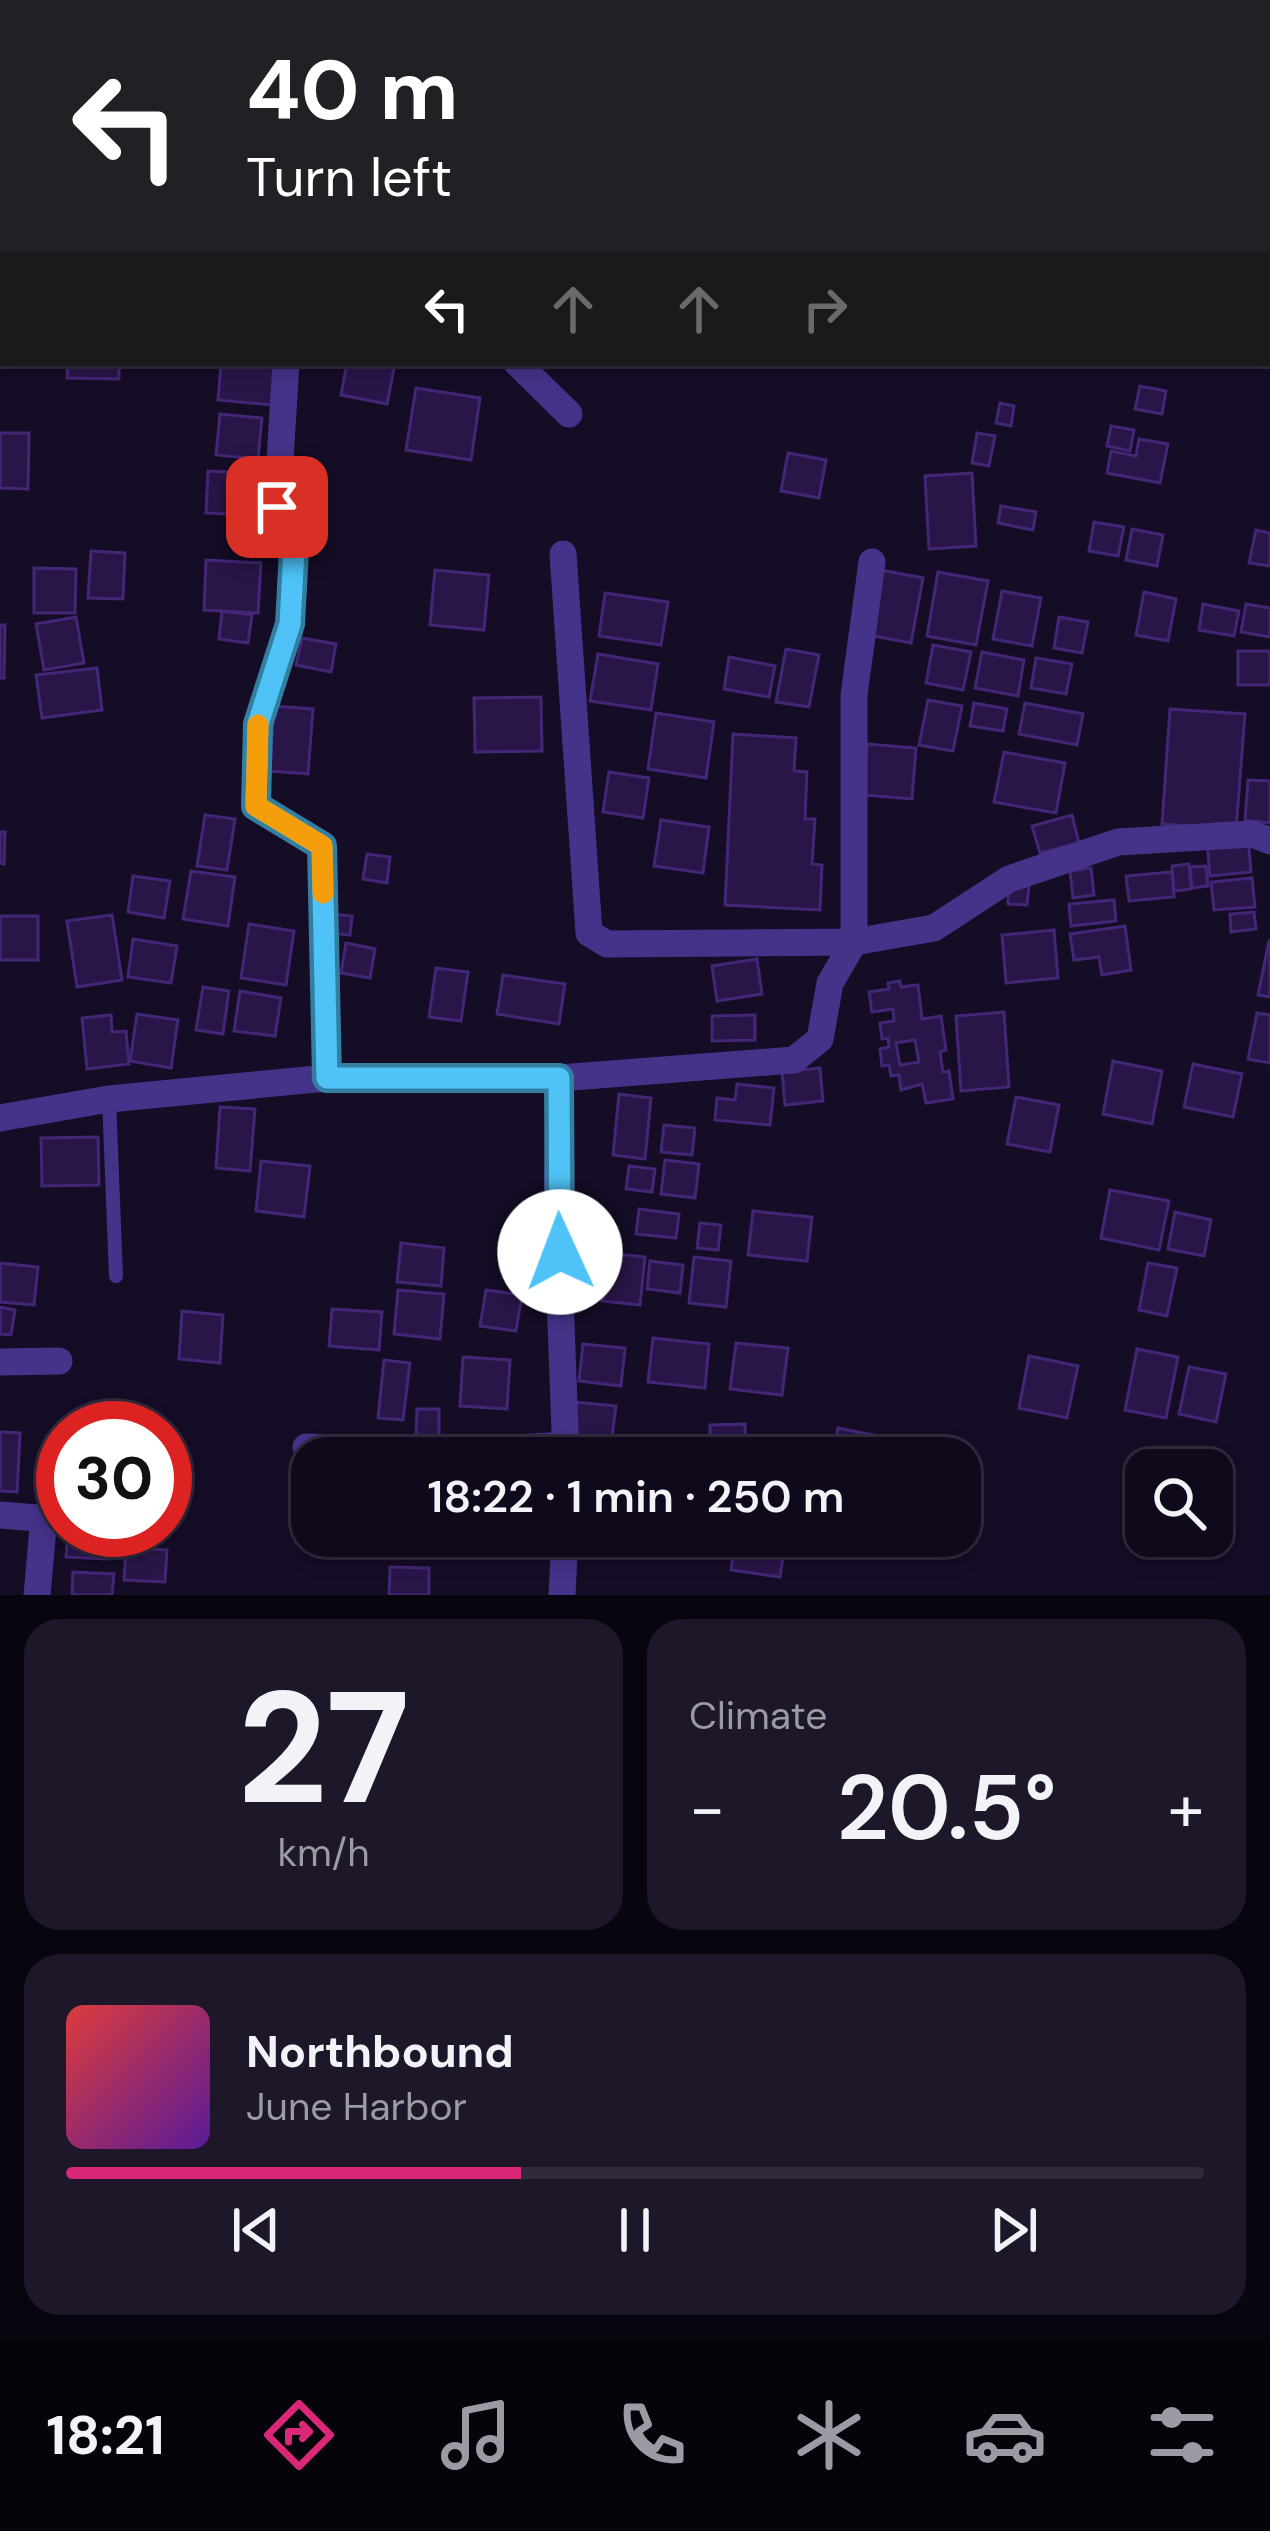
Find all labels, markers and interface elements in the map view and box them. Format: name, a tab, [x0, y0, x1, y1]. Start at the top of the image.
text: 40 m	[246, 36, 459, 145]
icon: left	[48, 48, 204, 204]
text: Turn left	[246, 142, 452, 213]
icon: left	[414, 276, 480, 342]
icon: ahead	[540, 276, 606, 342]
icon: ahead	[666, 276, 732, 342]
icon: right	[792, 276, 858, 342]
pin	[226, 456, 328, 558]
icon: arrive	[244, 474, 310, 540]
position arrow	[497, 1189, 623, 1315]
speed limit sign: 30	[36, 1401, 192, 1557]
map controls	[1125, 1449, 1233, 1557]
button: search	[1125, 1449, 1233, 1557]
text: 18:22 · 1 min · 250 m	[428, 1467, 844, 1526]
text: 27	[237, 1647, 410, 1850]
text: Climate	[689, 1690, 827, 1741]
text: 20.5°	[837, 1750, 1056, 1867]
text: −	[689, 1766, 725, 1851]
text: +	[1168, 1766, 1204, 1851]
text: km/h	[277, 1827, 370, 1878]
text: Northbound	[246, 2022, 514, 2081]
text: June Harbor	[246, 2081, 467, 2132]
icon: previous	[223, 2197, 289, 2263]
icon: pause	[602, 2197, 668, 2263]
icon: next	[981, 2197, 1047, 2263]
icon: directions	[257, 2393, 341, 2477]
icon: music	[434, 2393, 518, 2477]
icon: phone	[610, 2393, 694, 2477]
icon: climate	[787, 2393, 871, 2477]
icon: car	[963, 2393, 1047, 2477]
icon: filters	[1140, 2393, 1224, 2477]
text: 18:21	[46, 2400, 165, 2471]

